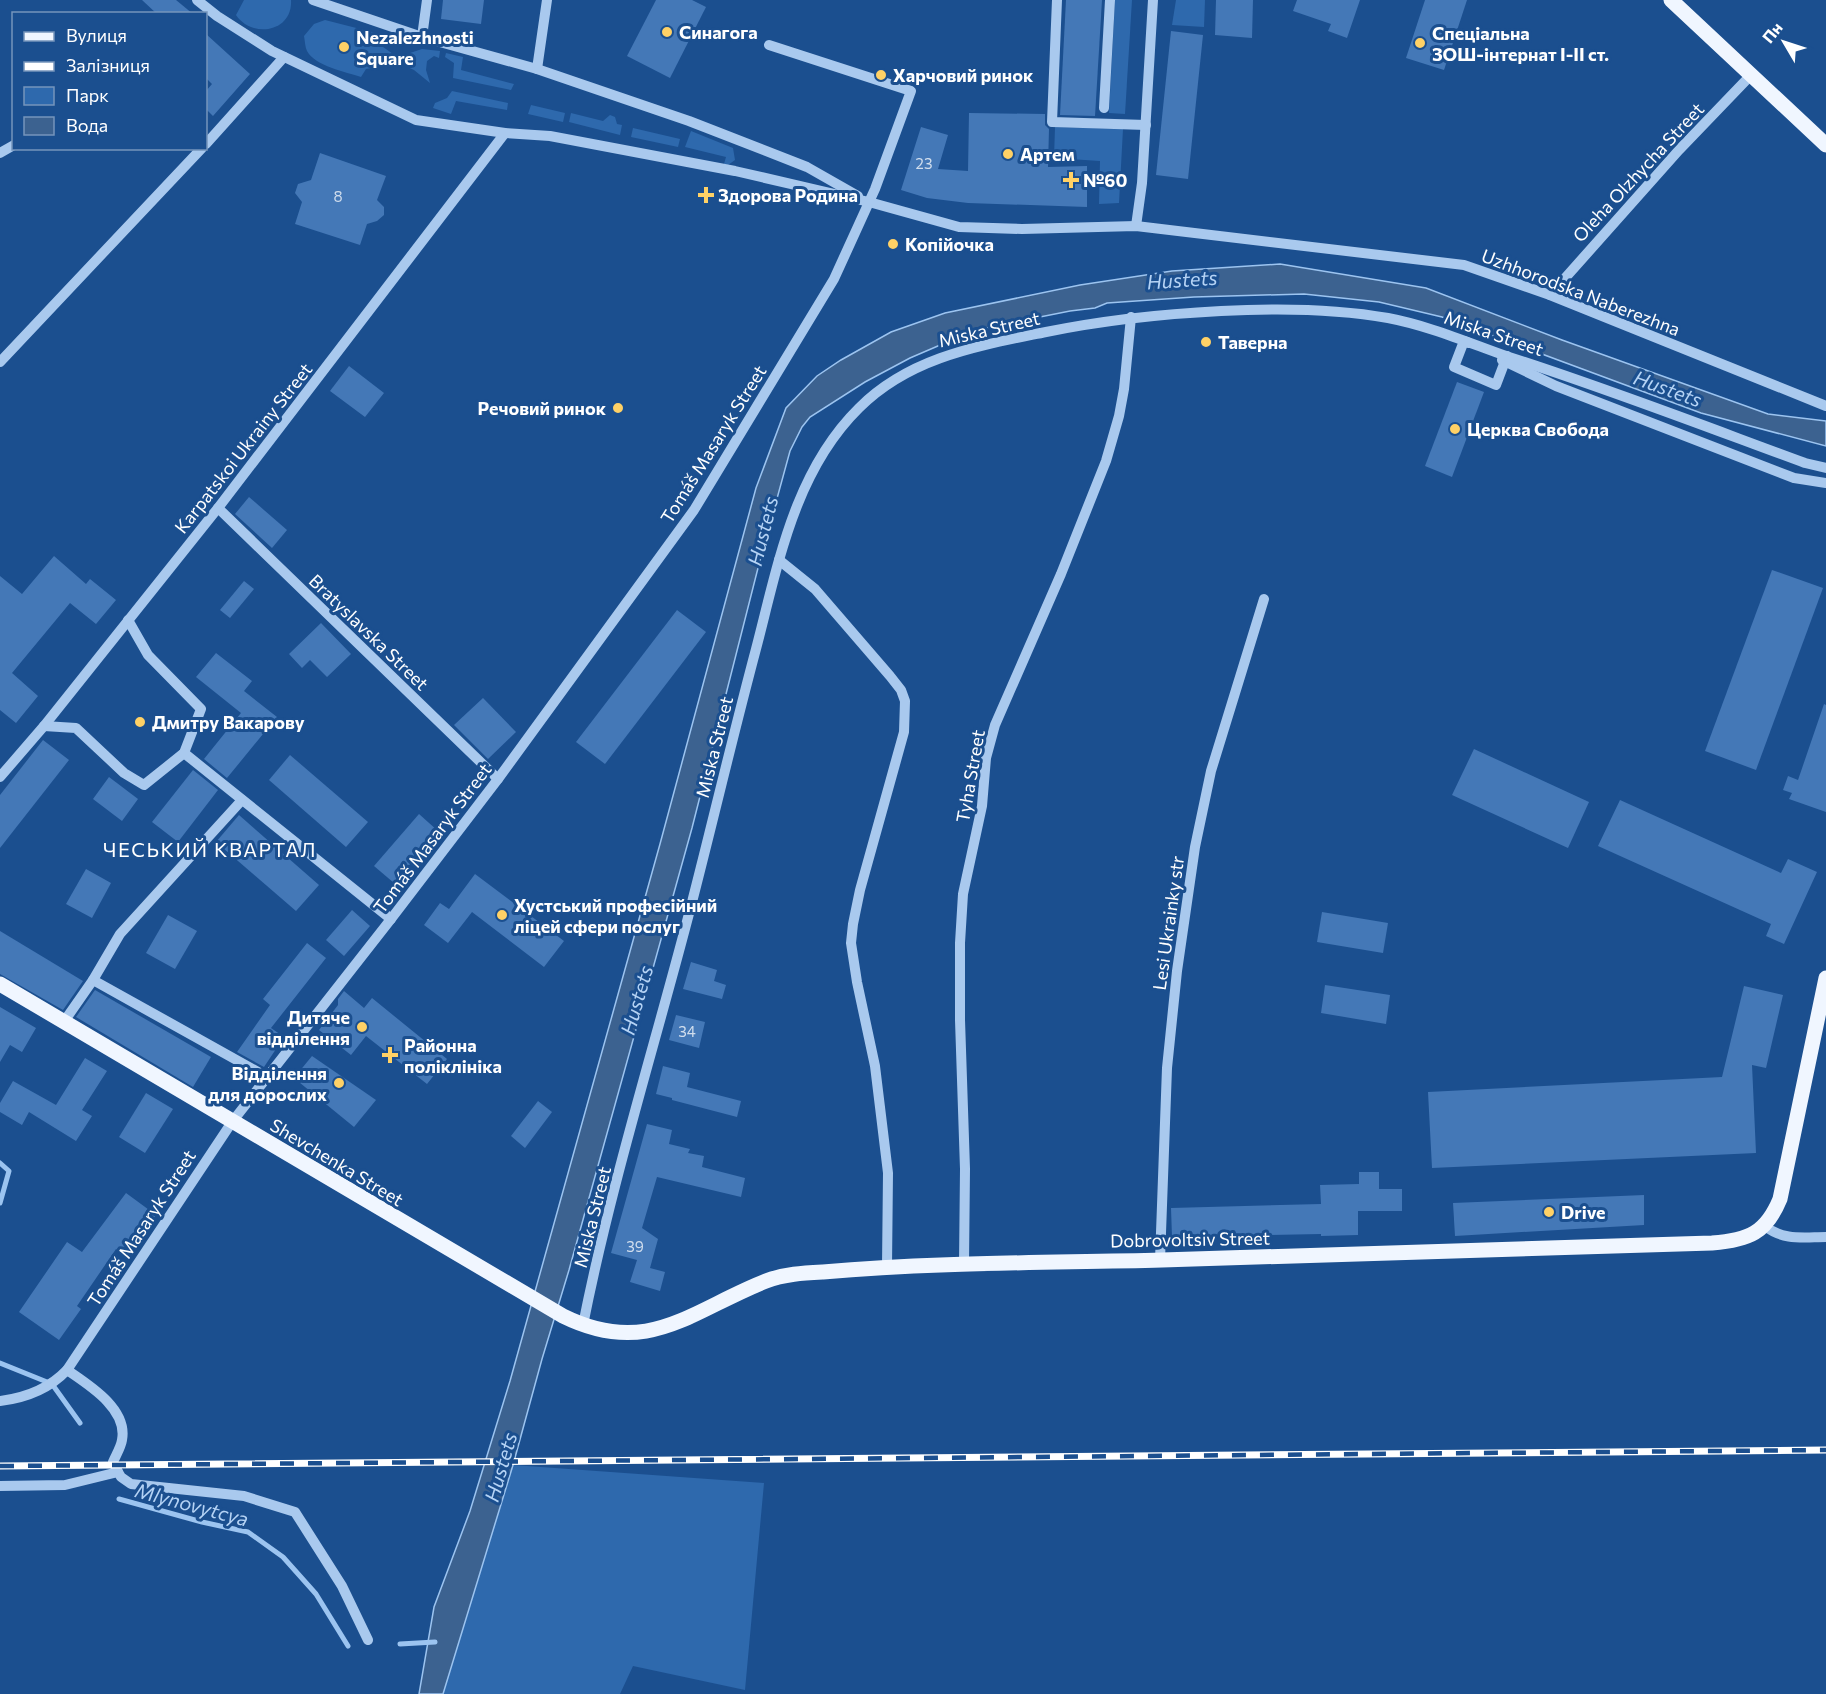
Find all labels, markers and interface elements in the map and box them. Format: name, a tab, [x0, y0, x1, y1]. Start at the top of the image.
legend	[12, 12, 207, 150]
north arrow	[1754, 12, 1814, 72]
text: Пн	[1758, 18, 1786, 46]
place label: Синагога	[679, 21, 758, 43]
place label: Спеціальна ЗОШ-інтернат І-ІІ ст.	[1432, 22, 1609, 65]
text: Вулиця	[66, 24, 127, 46]
marker: Синагога	[660, 25, 674, 39]
place label: Nezalezhnosti Square	[356, 26, 474, 69]
marker: Спеціальна ЗОШ-інтернат І-ІІ ст.	[1413, 36, 1427, 50]
marker: Nezalezhnosti Square	[337, 40, 351, 54]
text: Залізниця	[66, 54, 150, 76]
place label: Харчовий ринок	[893, 64, 1034, 86]
marker: Харчовий ринок	[874, 68, 888, 82]
text: Парк	[66, 84, 109, 106]
street label: Oleha Olzhycha Street	[1568, 98, 1708, 246]
text: Вода	[66, 114, 108, 136]
place label: Артем	[1020, 143, 1075, 165]
marker: Артем	[1001, 147, 1015, 161]
house number: 23	[916, 154, 932, 172]
place label: №60	[1083, 169, 1127, 191]
marker: №60	[1064, 173, 1078, 187]
place label: Здорова Родина	[718, 184, 858, 206]
house number: 8	[333, 187, 343, 205]
marker: Здорова Родина	[699, 188, 713, 202]
place label: Копійочка	[905, 233, 994, 255]
marker: Копійочка	[886, 237, 900, 251]
street label: Uzhhorodska Naberezhna	[1479, 244, 1683, 340]
water label: Hustets	[1146, 265, 1218, 293]
street label: Miska Street	[1441, 306, 1547, 360]
street label: Miska Street	[936, 307, 1042, 351]
place label: Таверна	[1218, 331, 1288, 353]
marker: Таверна	[1199, 335, 1213, 349]
street label: Karpatskoi Ukrainy Street	[170, 358, 316, 538]
street label: Tomáš Masaryk Street	[655, 361, 771, 527]
water label: Hustets	[1631, 365, 1705, 411]
place label: Речовий ринок	[478, 397, 607, 419]
marker: Речовий ринок	[611, 401, 625, 415]
place label: Церква Свобода	[1467, 418, 1609, 440]
marker: Церква Свобода	[1448, 422, 1462, 436]
water label: Hustets	[742, 494, 782, 568]
street label: Bratyslavska Street	[305, 569, 433, 695]
street label: Miska Street	[691, 694, 737, 800]
place label: Дмитру Вакарову	[152, 711, 305, 733]
marker: Дмитру Вакарову	[133, 715, 147, 729]
street label: Tyha Street	[951, 728, 989, 824]
street label: Tomáš Masaryk Street	[368, 759, 496, 917]
district label: ЧЕСЬКИЙ КВАРТАЛ	[103, 837, 317, 861]
street label: Lesi Ukrainky str	[1148, 854, 1188, 992]
place label: Хустський професійний ліцей сфери послуг	[514, 894, 717, 937]
marker: Хустський професійний ліцей сфери послуг	[495, 908, 509, 922]
water label: Hustets	[615, 963, 657, 1037]
place label: Дитяче відділення	[257, 1006, 350, 1049]
marker: Дитяче відділення	[355, 1020, 369, 1034]
house number: 34	[678, 1022, 696, 1040]
place label: Районна поліклініка	[404, 1034, 502, 1077]
marker: Районна поліклініка	[381, 1046, 399, 1064]
place label: Відділення для дорослих	[208, 1062, 327, 1105]
marker: Відділення для дорослих	[332, 1076, 346, 1090]
street label: Shevchenka Street	[266, 1114, 408, 1210]
street label: Tomáš Masaryk Street	[82, 1146, 200, 1310]
street label: Miska Street	[569, 1164, 615, 1270]
place label: Drive	[1561, 1201, 1606, 1223]
marker: Drive	[1542, 1205, 1556, 1219]
street label: Dobrovoltsiv Street	[1110, 1227, 1270, 1251]
house number: 39	[626, 1237, 644, 1255]
water label: Hustets	[479, 1430, 521, 1504]
water label: Mlynovytcya	[133, 1477, 251, 1531]

